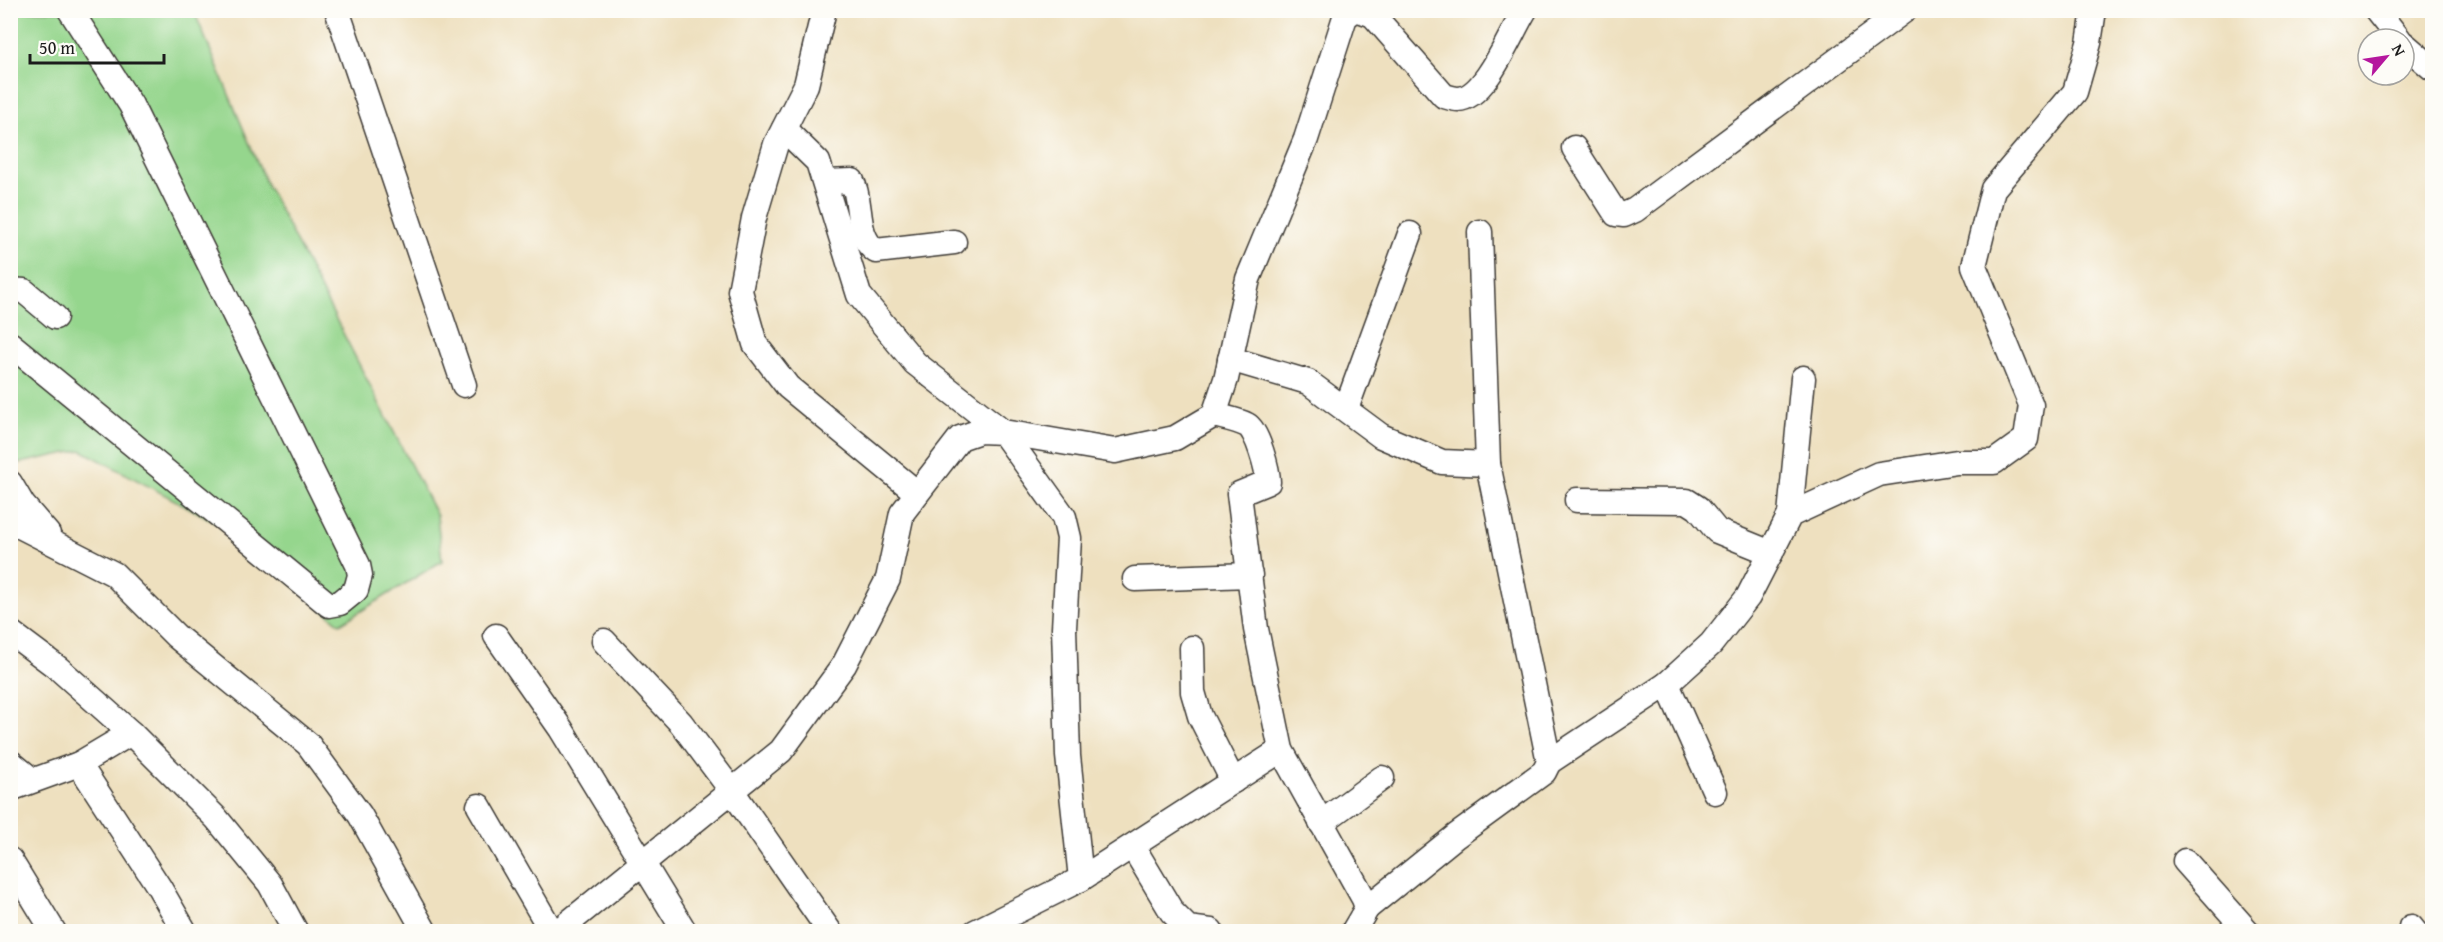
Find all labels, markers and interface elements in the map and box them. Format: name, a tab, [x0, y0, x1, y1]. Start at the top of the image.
scale bar	[30, 27, 164, 65]
north arrow	[2356, 27, 2416, 87]
text: 50 m	[39, 34, 75, 61]
text: N	[2386, 39, 2412, 60]

